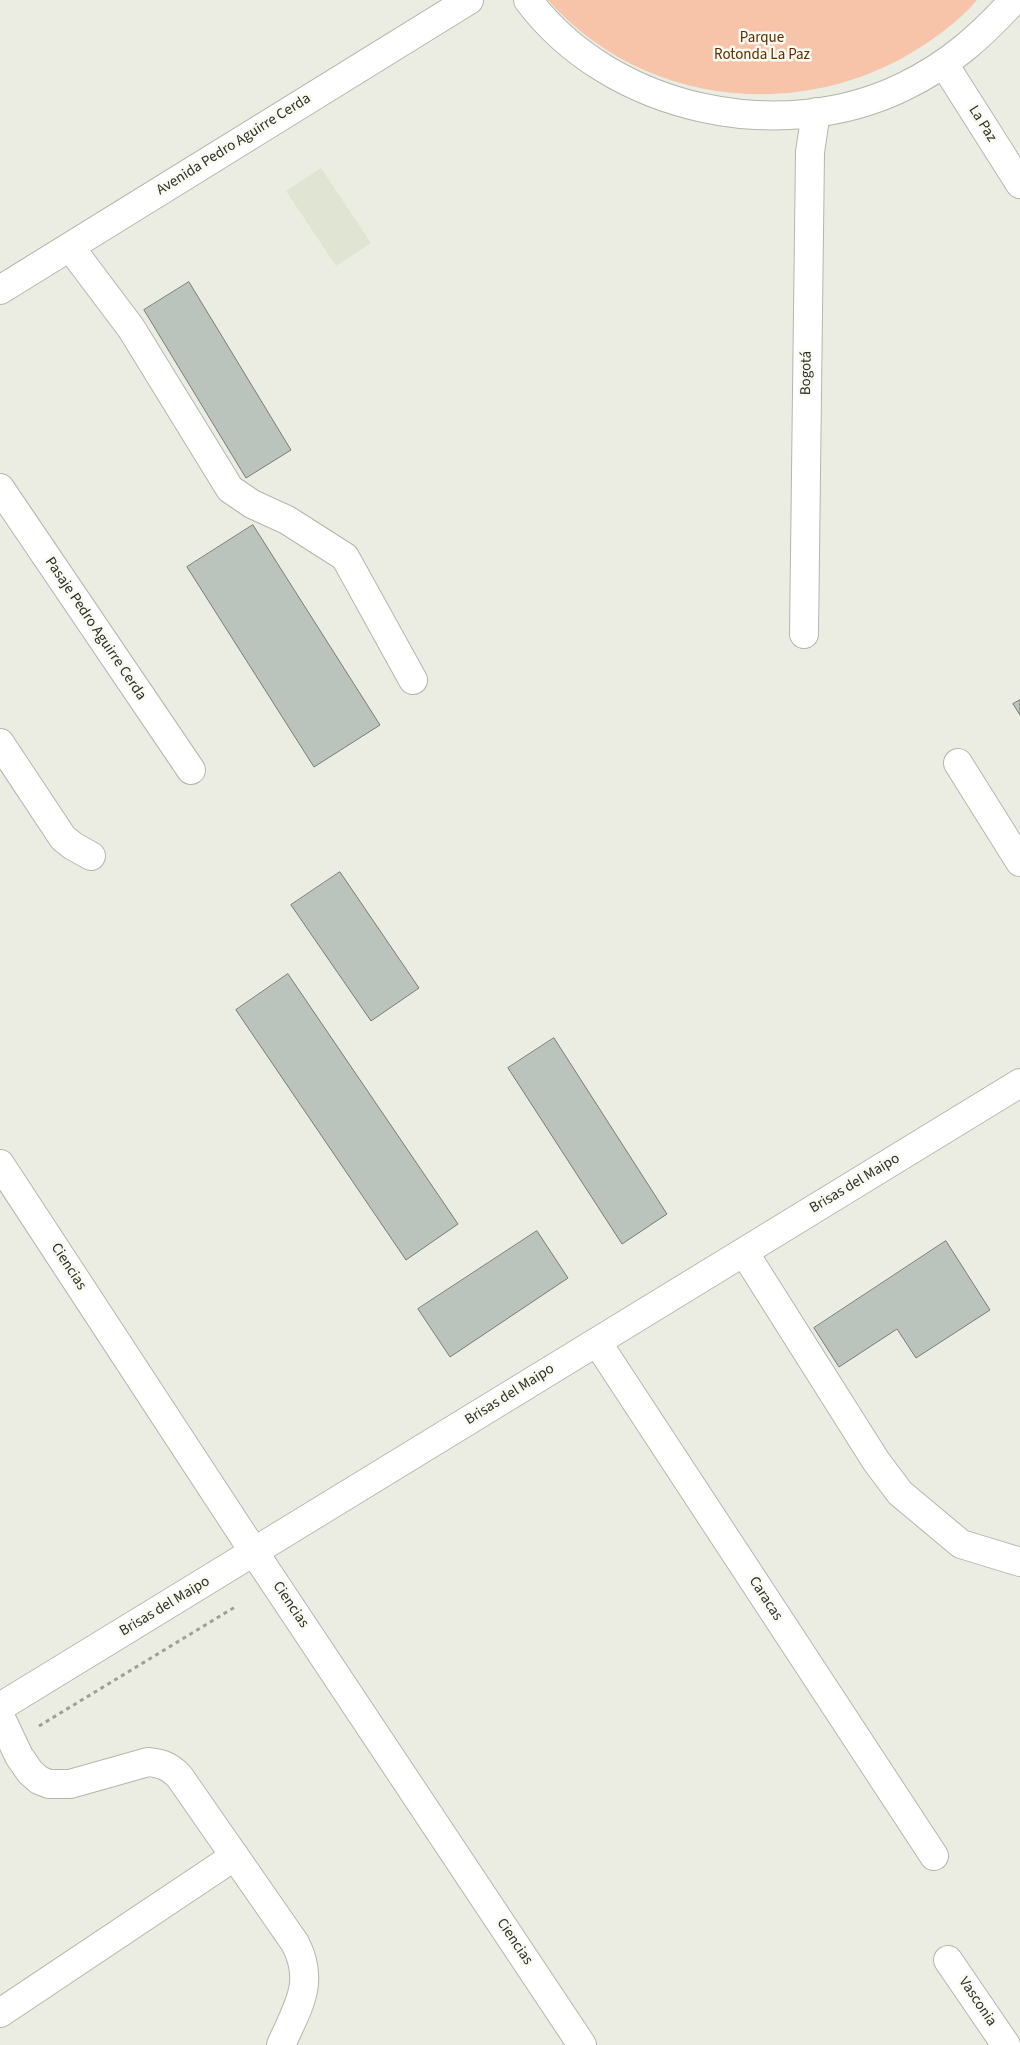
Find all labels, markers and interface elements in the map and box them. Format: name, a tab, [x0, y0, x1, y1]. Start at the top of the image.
park label: Parque Rotonda La Paz	[714, 30, 810, 65]
street label: Avenida Pedro Aguirre Cerda	[154, 90, 314, 200]
street label: La Paz	[964, 102, 1000, 146]
street label: Bogotá	[798, 351, 816, 395]
street label: Pasaje Pedro Aguirre Cerda	[40, 554, 150, 704]
street label: Brisas del Maipo	[807, 1150, 903, 1218]
street label: Ciencias	[46, 1240, 90, 1294]
street label: Brisas del Maipo	[462, 1360, 558, 1430]
street label: Brisas del Maipo	[117, 1573, 213, 1641]
street label: Caracas	[744, 1574, 786, 1624]
street label: Ciencias	[268, 1578, 312, 1632]
street label: Ciencias	[492, 1915, 536, 1969]
street label: Vasconia	[954, 1974, 1000, 2030]

